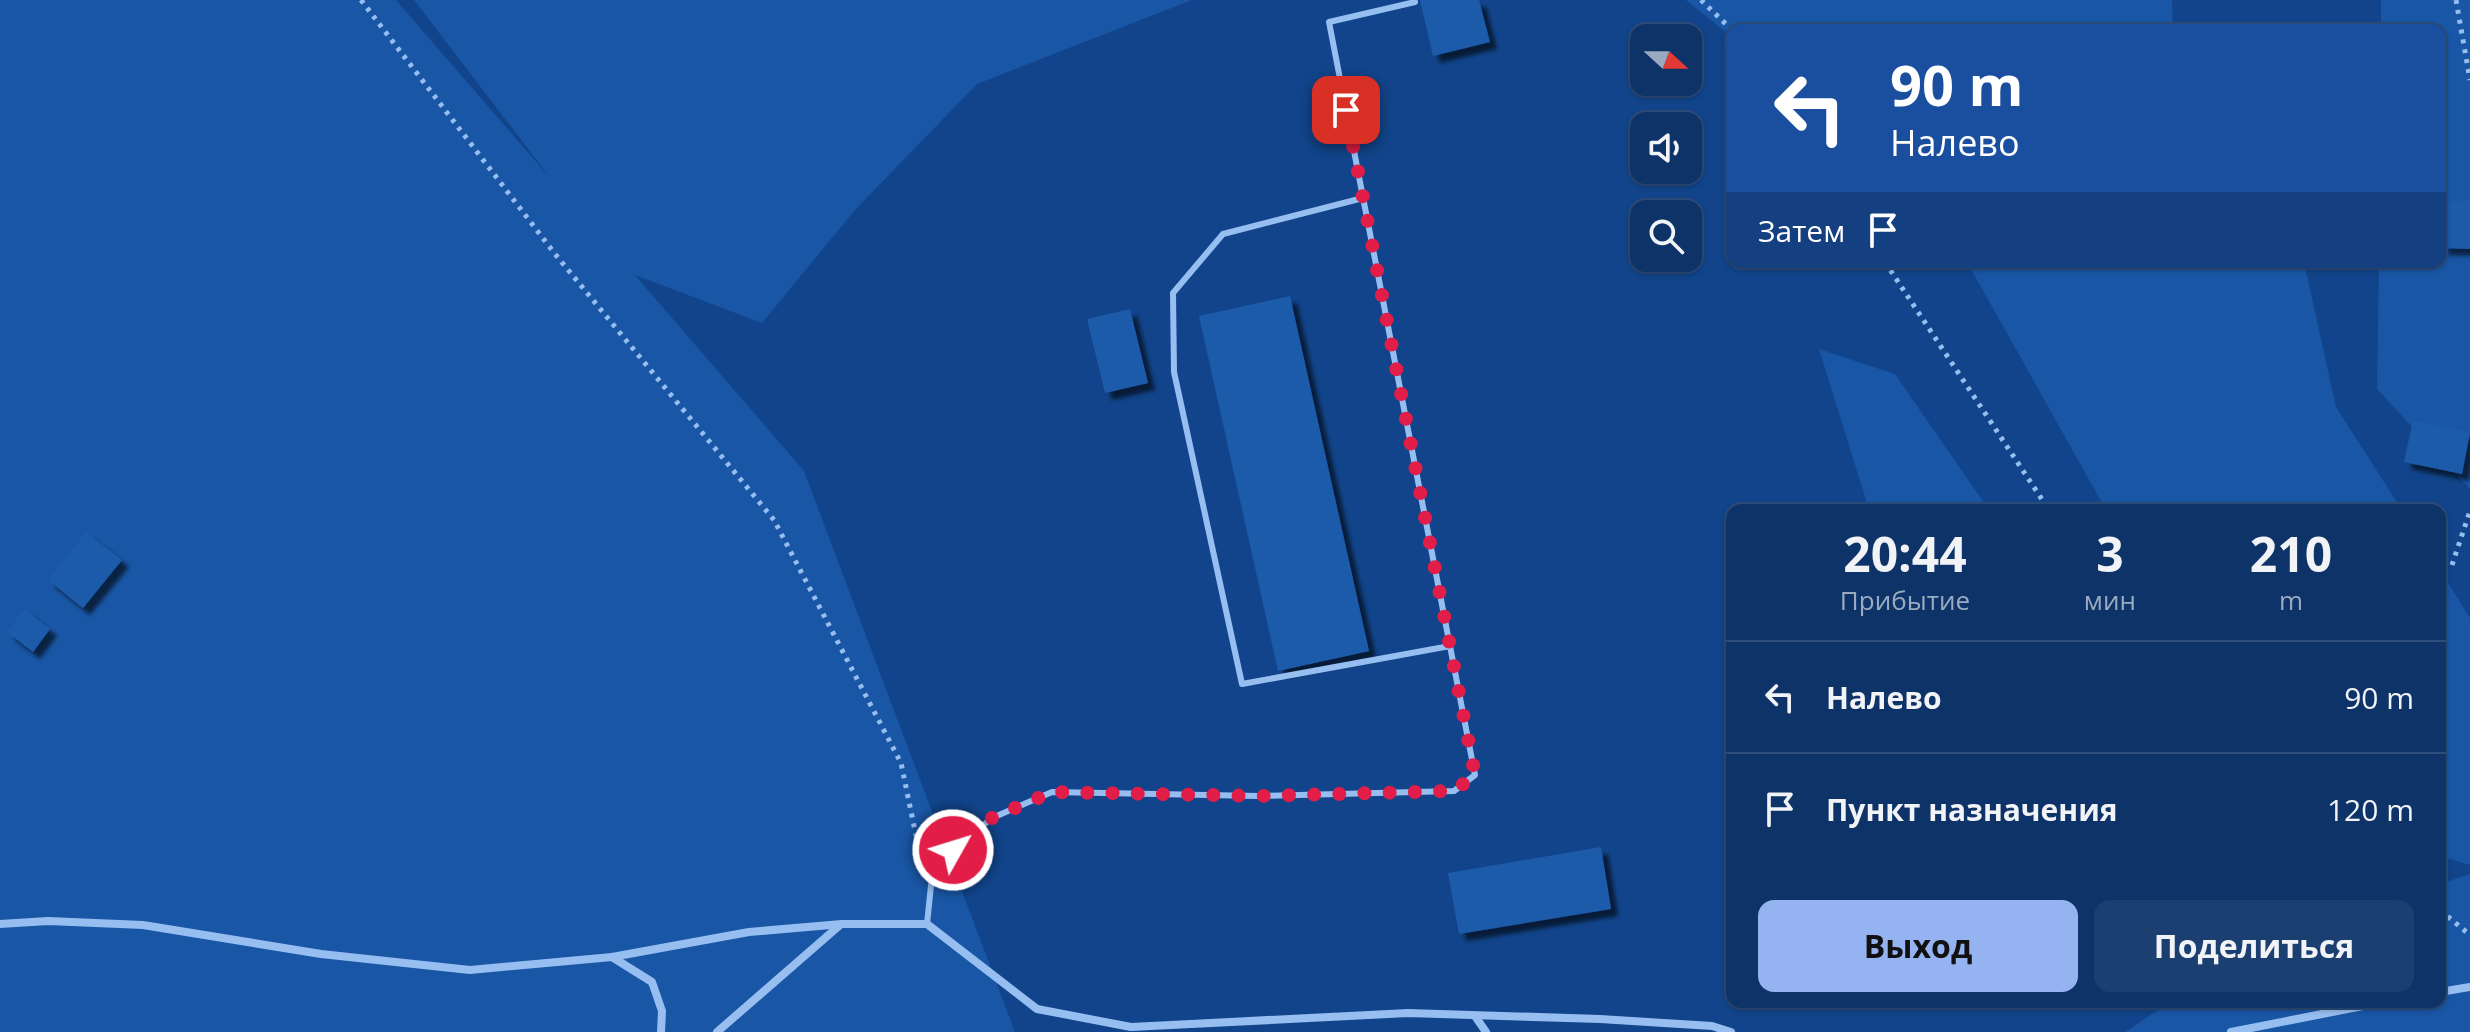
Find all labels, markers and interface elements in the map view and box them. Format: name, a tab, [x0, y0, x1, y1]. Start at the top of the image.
north arrow	[1630, 24, 1702, 96]
map controls	[1630, 24, 1702, 272]
text: 90 m	[1890, 46, 2024, 122]
icon: left	[1758, 56, 1862, 160]
pin	[1312, 76, 1380, 144]
icon: arrive	[1324, 88, 1368, 132]
button: sound	[1630, 112, 1702, 184]
text: Налево	[1890, 118, 2020, 167]
button: search	[1630, 200, 1702, 272]
icon: arrive	[1861, 208, 1905, 252]
text: Затем	[1758, 210, 1845, 251]
text: 20:44	[1843, 521, 1967, 586]
text: 3	[2096, 521, 2124, 586]
text: 210	[2250, 521, 2332, 586]
text: Прибытие	[1840, 582, 1970, 618]
text: мин	[2084, 582, 2136, 618]
text: m	[2279, 582, 2303, 618]
icon: left	[1758, 675, 1802, 719]
text: Налево	[1826, 677, 1942, 718]
text: 90 m	[2344, 677, 2414, 718]
icon: arrive	[1758, 787, 1802, 831]
text: Пункт назначения	[1826, 789, 2118, 830]
text: 120 m	[2327, 789, 2414, 830]
position arrow	[911, 808, 995, 892]
button: Выход	[1758, 900, 2078, 992]
button: Поделиться	[2094, 900, 2414, 992]

